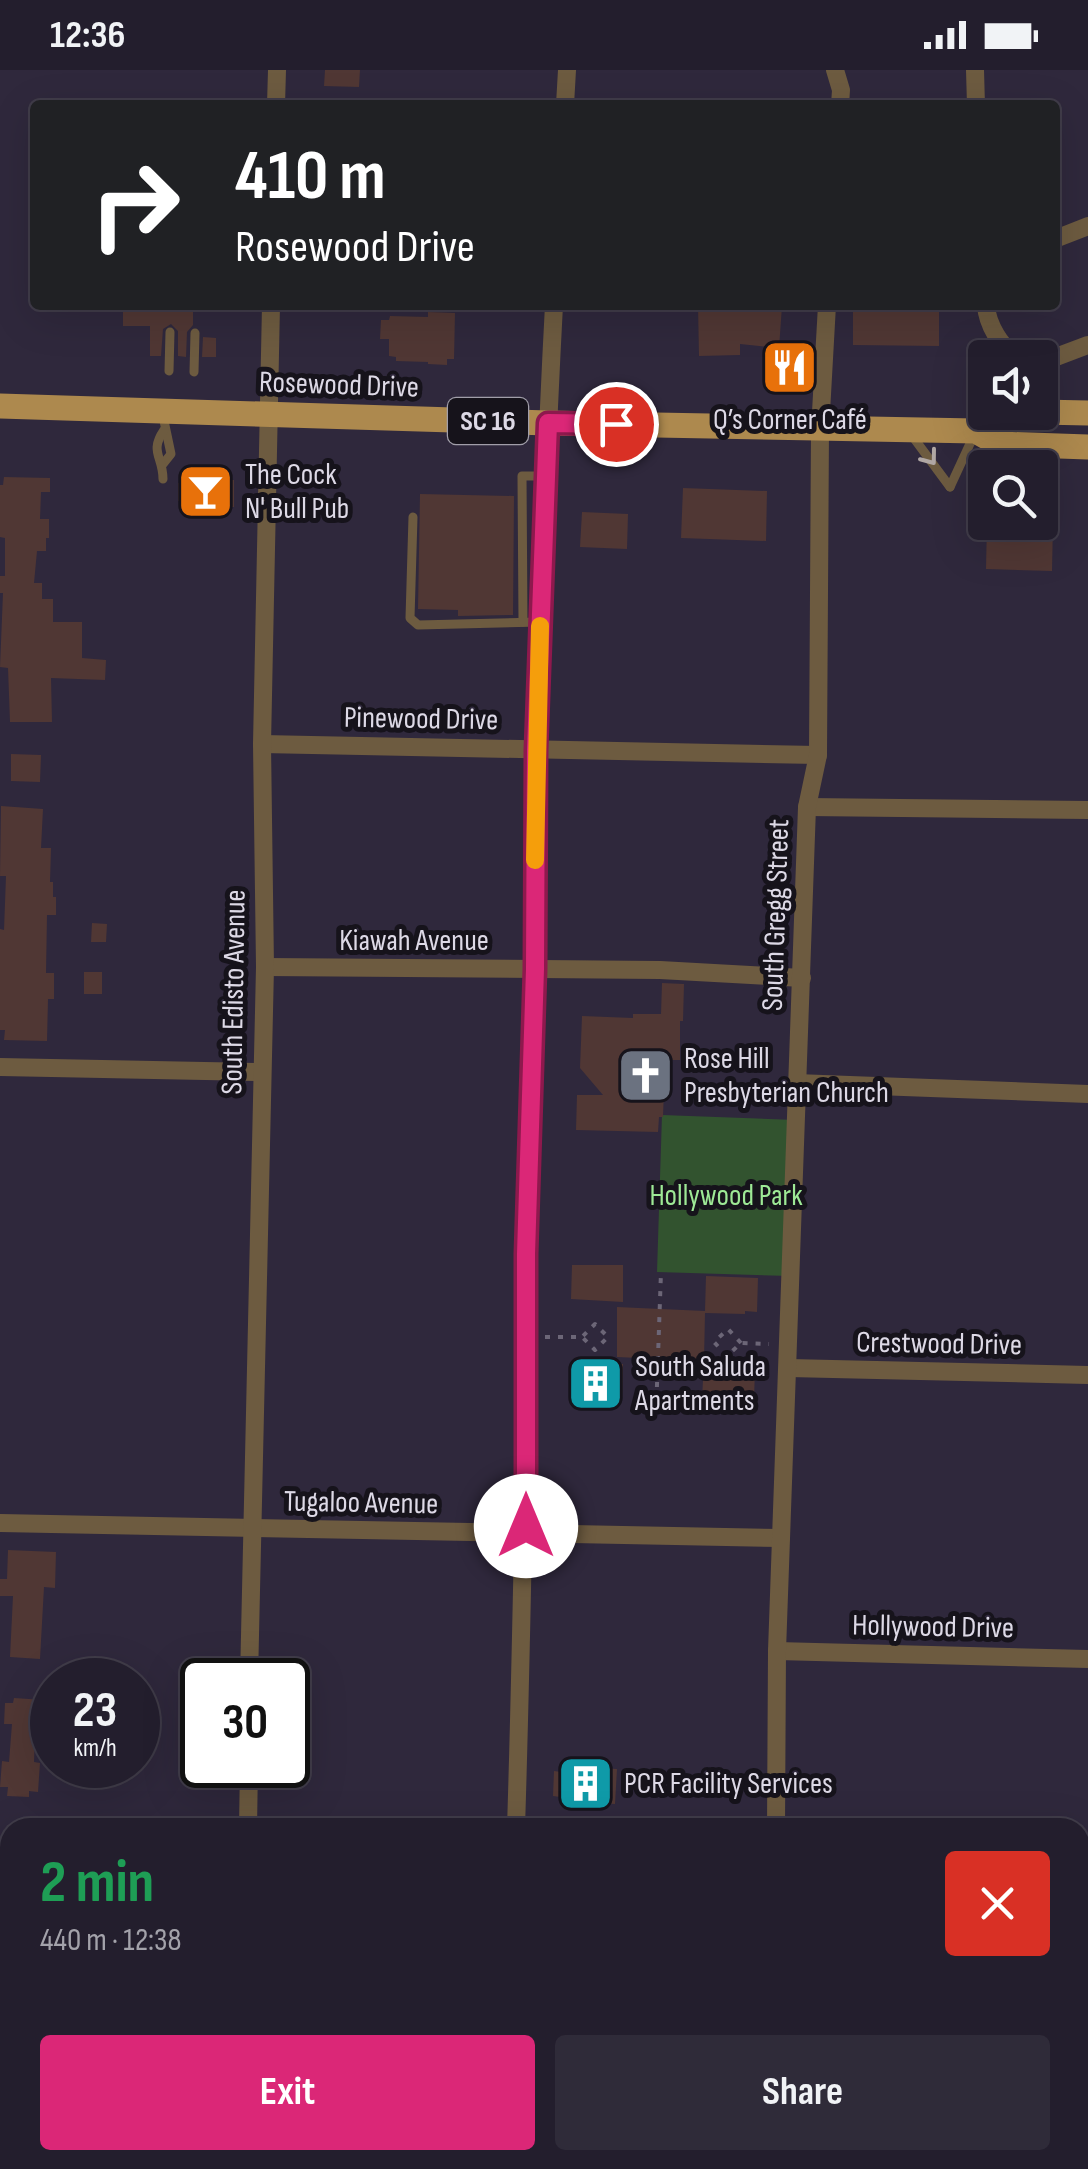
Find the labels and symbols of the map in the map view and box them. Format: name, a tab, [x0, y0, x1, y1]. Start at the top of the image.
restaurant icon: Q’s Corner Café	[760, 338, 820, 398]
street label: Rosewood Drive	[258, 364, 420, 406]
pin	[574, 382, 659, 467]
road number: SC 16	[448, 398, 528, 444]
place label: Q’s Corner Café	[713, 402, 867, 438]
one-way arrow	[918, 447, 935, 465]
place label: The Cock N' Bull Pub	[245, 457, 349, 527]
bar icon: The Cock N' Bull Pub	[176, 462, 236, 522]
street label: Pinewood Drive	[344, 700, 498, 738]
street label: South Gregg Street	[755, 819, 797, 1011]
street label: South Edisto Avenue	[214, 889, 254, 1095]
street label: Kiawah Avenue	[339, 923, 489, 959]
place label: Rose Hill Presbyterian Church	[684, 1041, 889, 1111]
church icon: Rose Hill Presbyterian Church	[615, 1046, 675, 1106]
park label: Hollywood Park	[649, 1178, 803, 1214]
street label: Crestwood Drive	[856, 1325, 1022, 1363]
place label: South Saluda Apartments	[634, 1349, 766, 1419]
building icon: South Saluda Apartments	[566, 1354, 626, 1414]
position arrow	[474, 1474, 578, 1578]
street label: Tugaloo Avenue	[284, 1484, 438, 1522]
street label: Hollywood Drive	[852, 1608, 1014, 1646]
speed limit sign: 30	[180, 1658, 310, 1788]
building icon: PCR Facility Services	[555, 1754, 615, 1814]
place label: PCR Facility Services	[624, 1766, 833, 1802]

